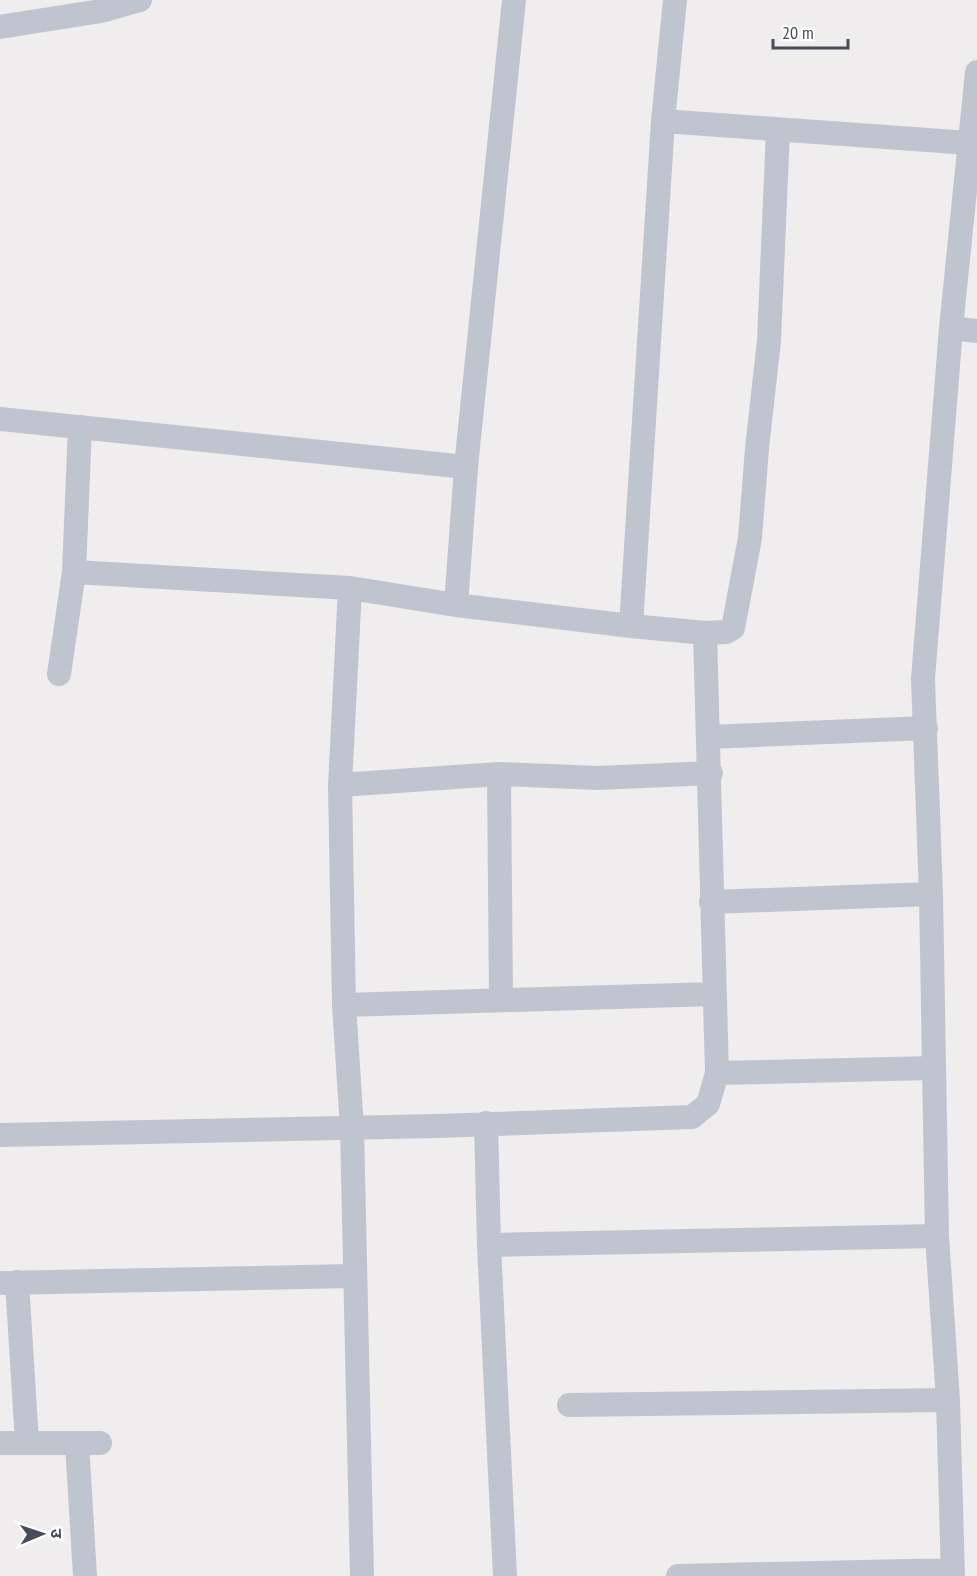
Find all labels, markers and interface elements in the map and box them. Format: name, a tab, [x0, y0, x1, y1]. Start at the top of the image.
scale bar	[773, 12, 848, 50]
text: 20 m	[782, 21, 814, 44]
north arrow	[12, 1504, 72, 1564]
text: उ	[47, 1528, 67, 1539]

